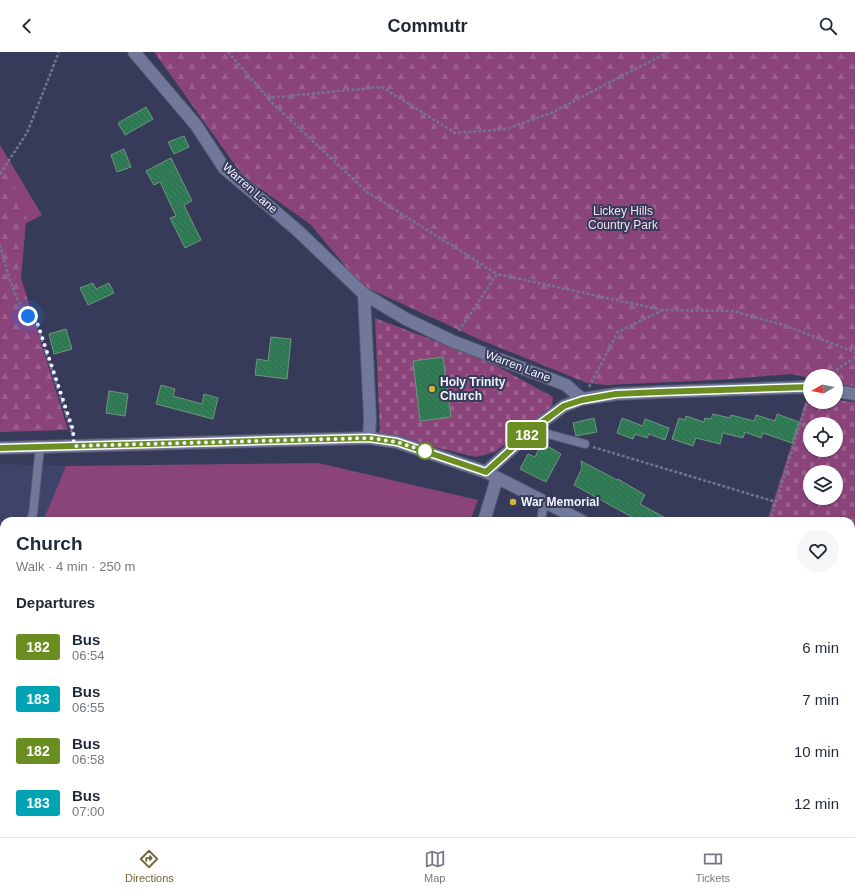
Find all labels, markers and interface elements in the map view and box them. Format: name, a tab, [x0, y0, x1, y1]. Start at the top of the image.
icon: back	[16, 15, 38, 37]
icon: search	[817, 15, 839, 37]
text: Commutr	[388, 16, 468, 36]
street label: Warren Lane	[220, 160, 281, 216]
park label: Lickey Hills Country Park	[588, 204, 659, 232]
your location	[18, 306, 38, 326]
street label: Warren Lane	[483, 347, 553, 385]
north arrow	[803, 369, 843, 409]
map controls	[803, 369, 843, 505]
place label: Holy Trinity Church	[440, 375, 506, 403]
marker: Holy Trinity Church	[427, 384, 437, 394]
button: locate	[803, 417, 843, 457]
line badge: 182	[504, 422, 550, 448]
text: 182	[515, 427, 539, 443]
unlabelled marker	[416, 442, 434, 460]
button: layers	[803, 465, 843, 505]
place label: War Memorial	[521, 495, 599, 509]
marker: War Memorial	[508, 497, 518, 507]
button: heart	[797, 530, 839, 572]
text: Church	[16, 533, 83, 554]
text: Walk · 4 min · 250 m	[16, 559, 135, 574]
text: Departures	[16, 594, 95, 611]
text: Bus	[72, 631, 100, 648]
text: 182	[26, 639, 50, 655]
text: 6 min	[802, 639, 839, 656]
text: 06:54	[72, 648, 105, 663]
text: Bus	[72, 683, 100, 700]
text: 183	[26, 691, 50, 707]
text: 7 min	[802, 691, 839, 708]
text: 06:55	[72, 700, 105, 715]
text: Bus	[72, 735, 100, 752]
text: 182	[26, 743, 50, 759]
text: 10 min	[794, 743, 839, 760]
text: 06:58	[72, 752, 105, 767]
text: Bus	[72, 787, 100, 804]
text: 183	[26, 795, 50, 811]
text: 12 min	[794, 795, 839, 812]
text: 07:00	[72, 804, 105, 819]
tab: Directions	[125, 848, 174, 884]
tab: Map	[424, 848, 446, 884]
tab: Tickets	[696, 848, 730, 884]

